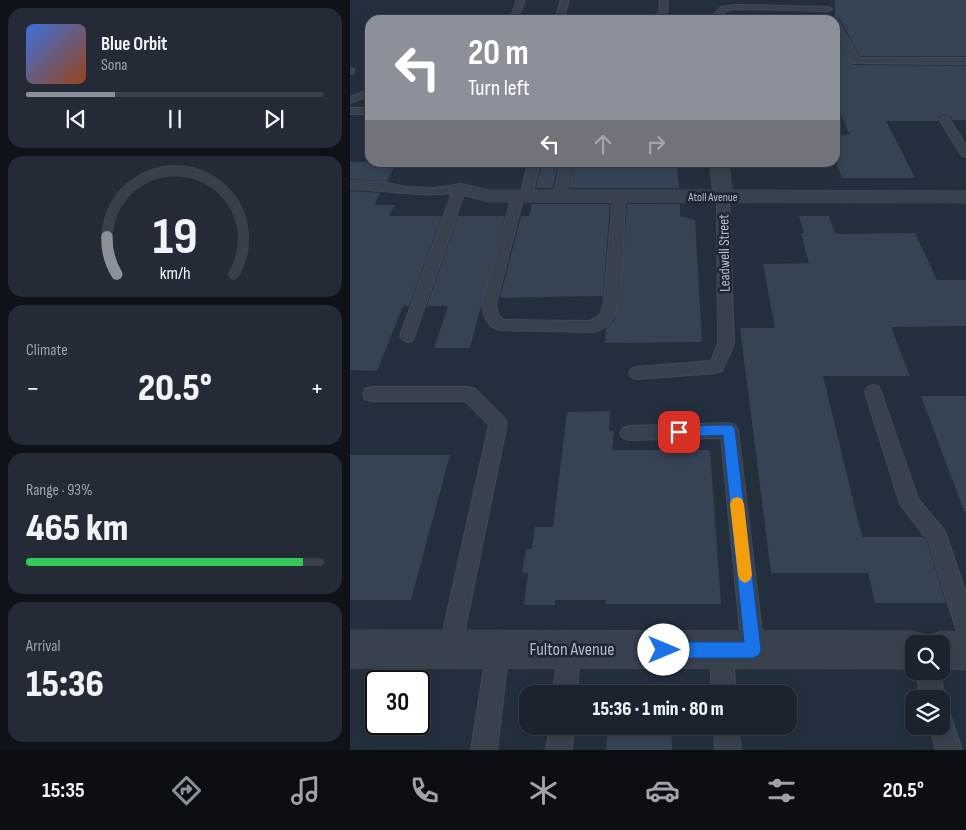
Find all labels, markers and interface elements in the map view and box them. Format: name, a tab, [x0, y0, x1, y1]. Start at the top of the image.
text: 20 m	[468, 32, 529, 75]
text: Blue Orbit	[101, 33, 167, 56]
icon: left	[385, 35, 450, 100]
text: Sona	[101, 56, 128, 75]
text: Turn left	[468, 75, 530, 102]
icon: previous	[62, 105, 90, 133]
icon: pause	[161, 105, 189, 133]
icon: next	[260, 105, 288, 133]
icon: left	[536, 130, 564, 158]
icon: ahead	[589, 130, 617, 158]
icon: right	[642, 130, 670, 158]
street label: Atoll Avenue	[687, 190, 738, 205]
text: 19	[152, 206, 198, 269]
street label: Leadwell Street	[714, 214, 735, 292]
text: km/h	[160, 263, 190, 284]
text: Climate	[26, 341, 68, 360]
text: 20.5°	[138, 366, 212, 411]
text: −	[26, 372, 40, 405]
text: +	[310, 372, 324, 405]
pin	[658, 411, 700, 453]
icon: arrive	[665, 418, 693, 446]
text: Range · 93%	[26, 481, 93, 500]
text: 465 km	[26, 506, 128, 551]
position arrow	[637, 623, 689, 675]
map controls	[905, 635, 950, 735]
button: search	[905, 635, 950, 680]
text: Arrival	[26, 637, 60, 656]
street label: Fulton Avenue	[529, 639, 615, 660]
text: 15:36	[26, 662, 104, 707]
speed limit sign: 30	[365, 670, 430, 735]
button: layers	[905, 690, 950, 735]
text: 15:36 · 1 min · 80 m	[593, 698, 723, 721]
icon: directions	[169, 773, 204, 808]
icon: music	[288, 773, 323, 808]
icon: phone	[407, 773, 442, 808]
icon: climate	[526, 773, 561, 808]
icon: car	[645, 773, 680, 808]
icon: filters	[764, 773, 799, 808]
text: 15:35	[42, 777, 85, 804]
text: 20.5°	[883, 777, 924, 804]

